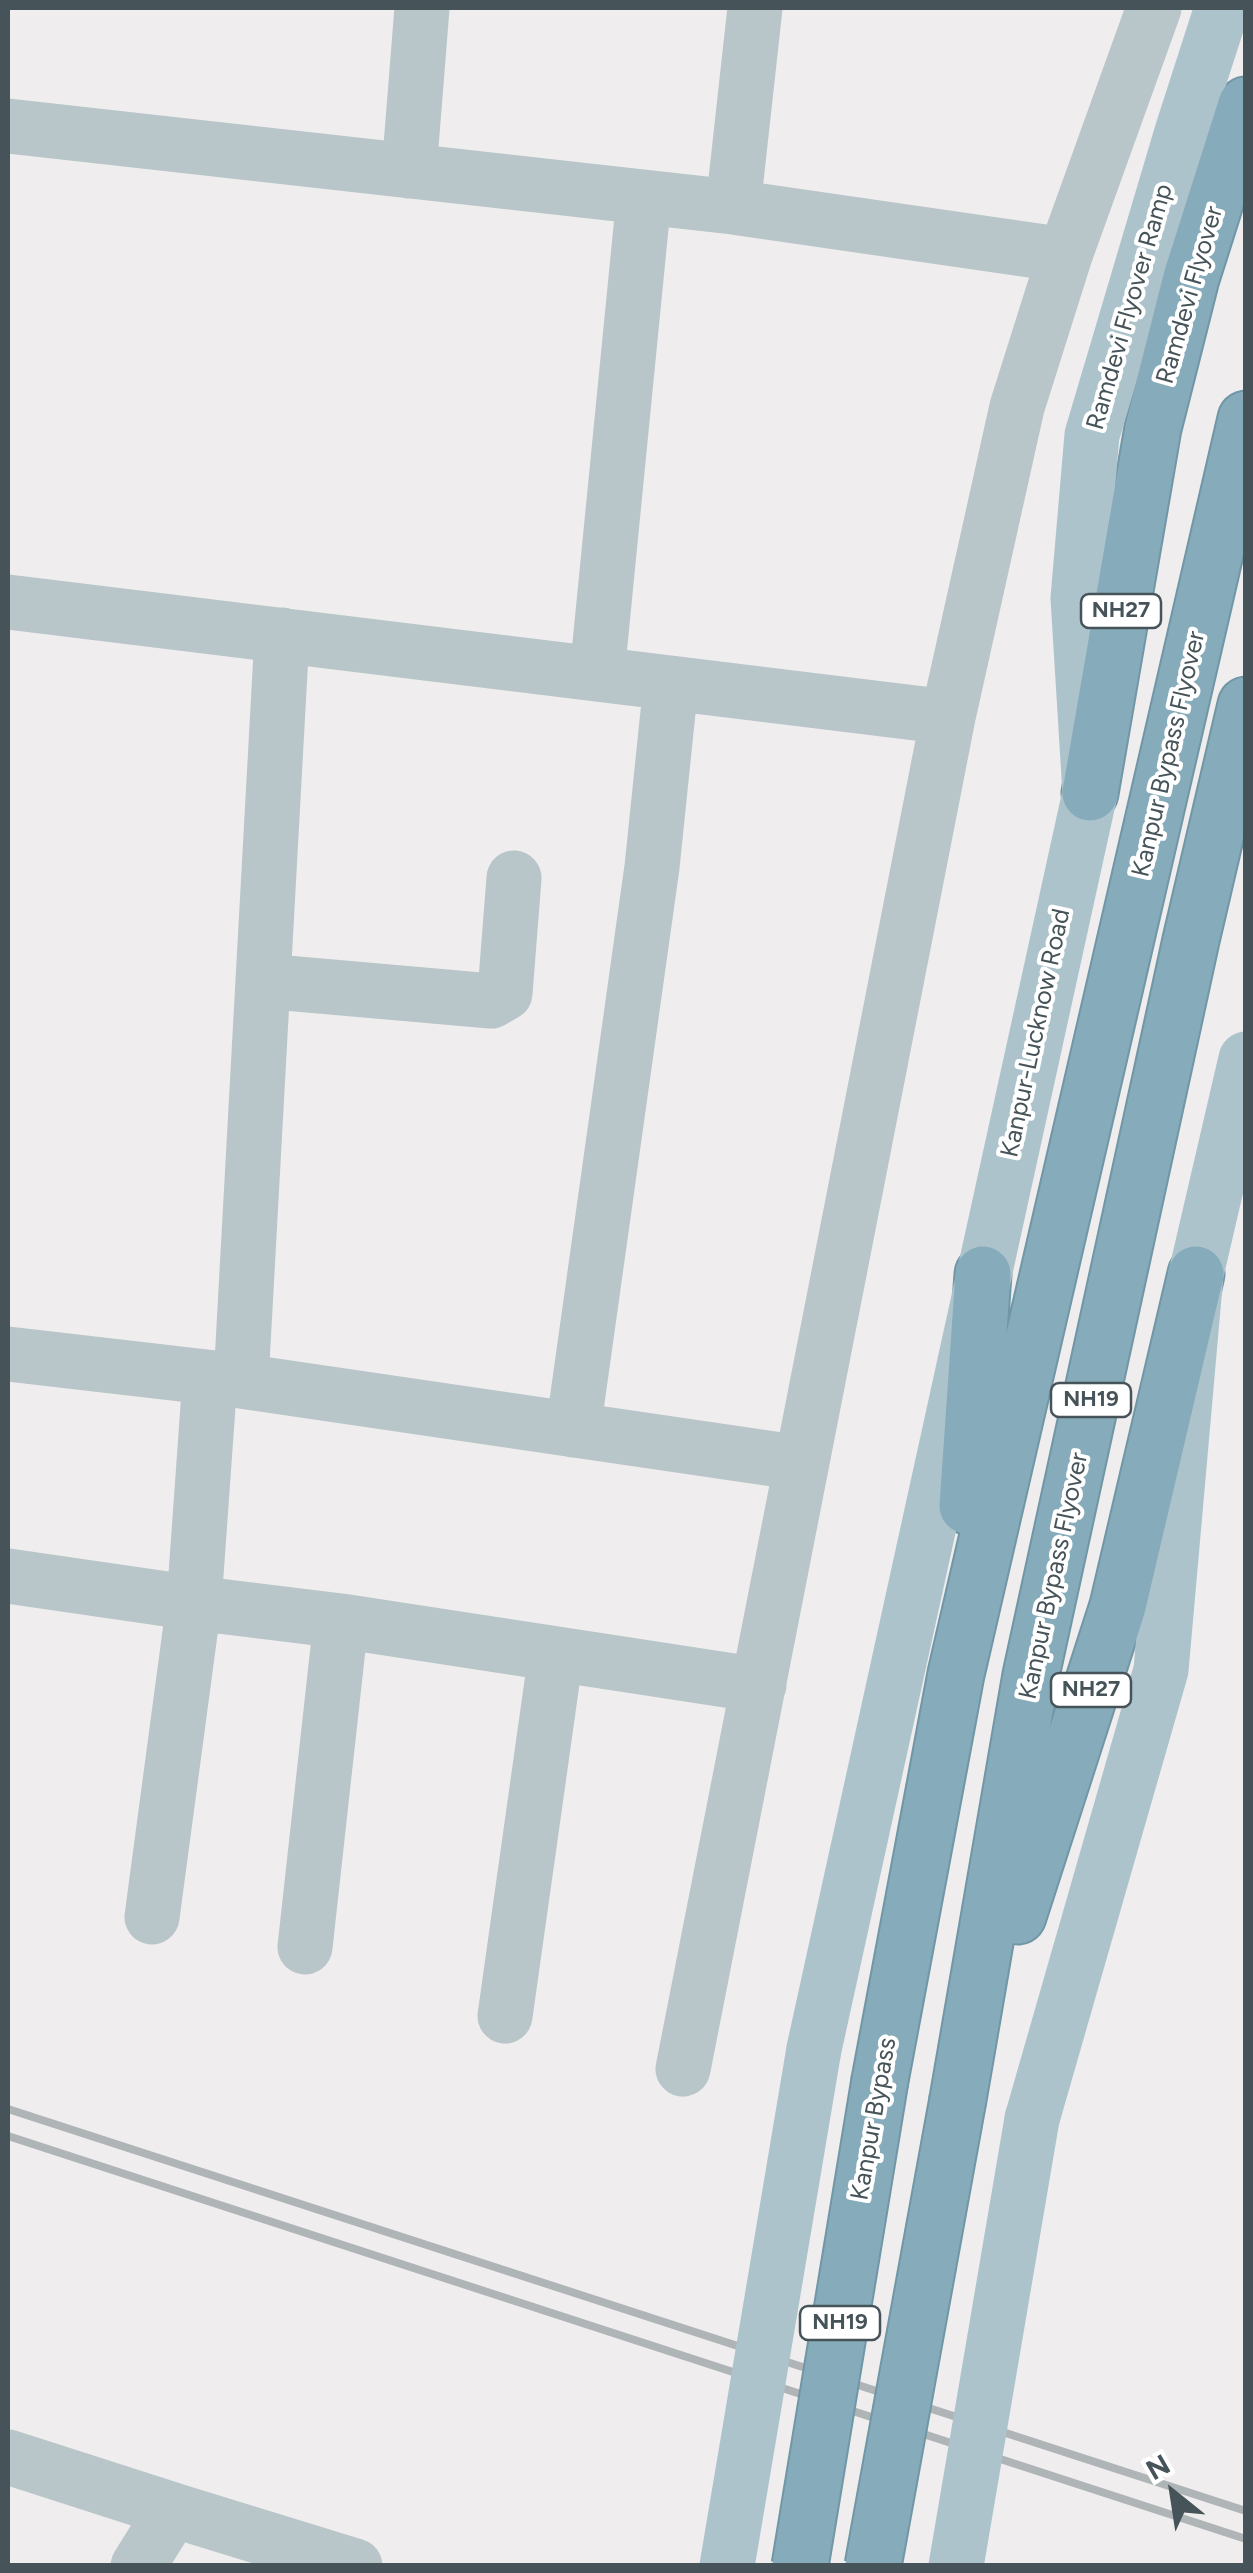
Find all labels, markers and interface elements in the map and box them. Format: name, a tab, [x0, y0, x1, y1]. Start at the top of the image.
street label: Ramdevi Flyover Ramp	[1081, 181, 1179, 433]
street label: Ramdevi Flyover	[1150, 203, 1230, 387]
road number: NH27	[1081, 594, 1161, 628]
street label: Kanpur Bypass Flyover	[1126, 628, 1212, 880]
street label: Kanpur-Lucknow Road	[995, 906, 1077, 1160]
road number: NH19	[1051, 1383, 1131, 1417]
street label: Kanpur Bypass Flyover	[1013, 1450, 1095, 1702]
road number: NH27	[1051, 1673, 1131, 1707]
street label: Kanpur Bypass	[845, 2035, 903, 2203]
road number: NH19	[800, 2306, 880, 2340]
north arrow	[1123, 2443, 1223, 2543]
text: N	[1140, 2447, 1176, 2487]

